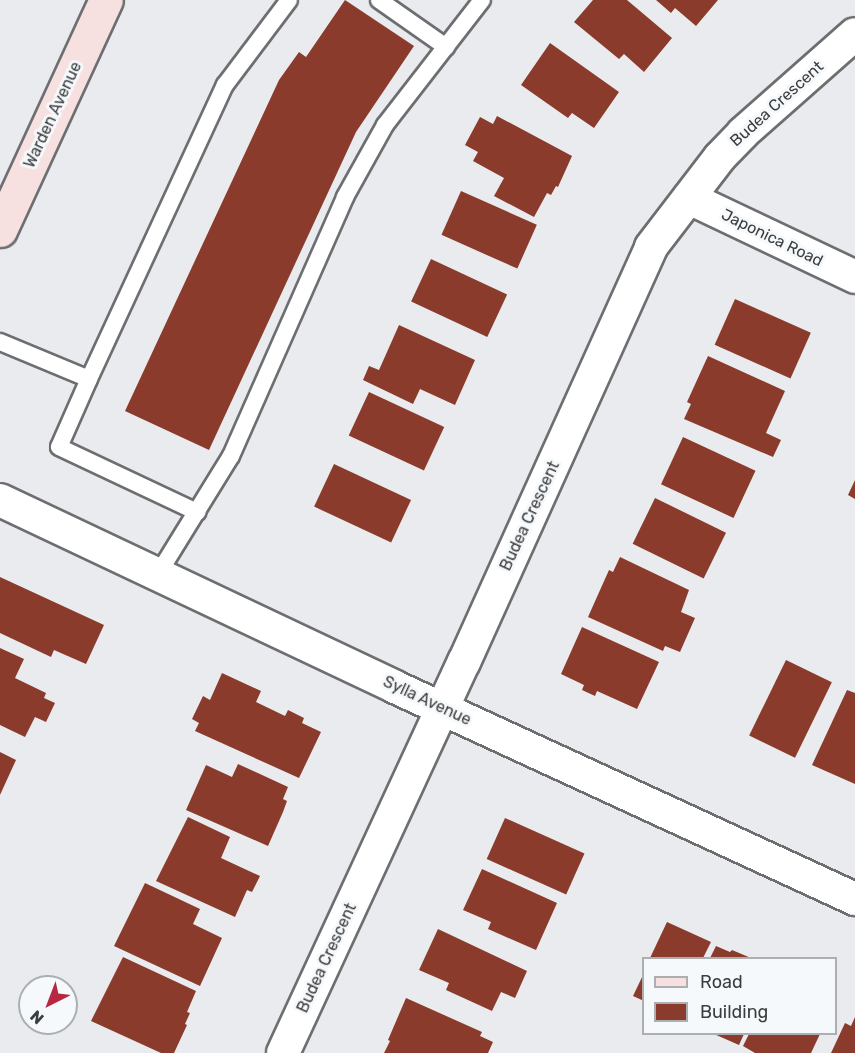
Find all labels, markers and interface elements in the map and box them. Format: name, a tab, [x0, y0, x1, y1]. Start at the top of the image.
street label: Budea Crescent	[726, 57, 828, 151]
street label: Warden Avenue	[20, 59, 86, 171]
street label: Japonica Road	[718, 205, 826, 271]
street label: Budea Crescent	[496, 458, 564, 574]
street label: Sylla Avenue	[380, 672, 474, 730]
street label: Budea Crescent	[293, 900, 361, 1016]
legend	[642, 957, 837, 1035]
text: Road	[700, 971, 743, 993]
north arrow	[18, 975, 78, 1035]
text: Building	[700, 1001, 768, 1023]
text: N	[26, 1006, 48, 1028]

